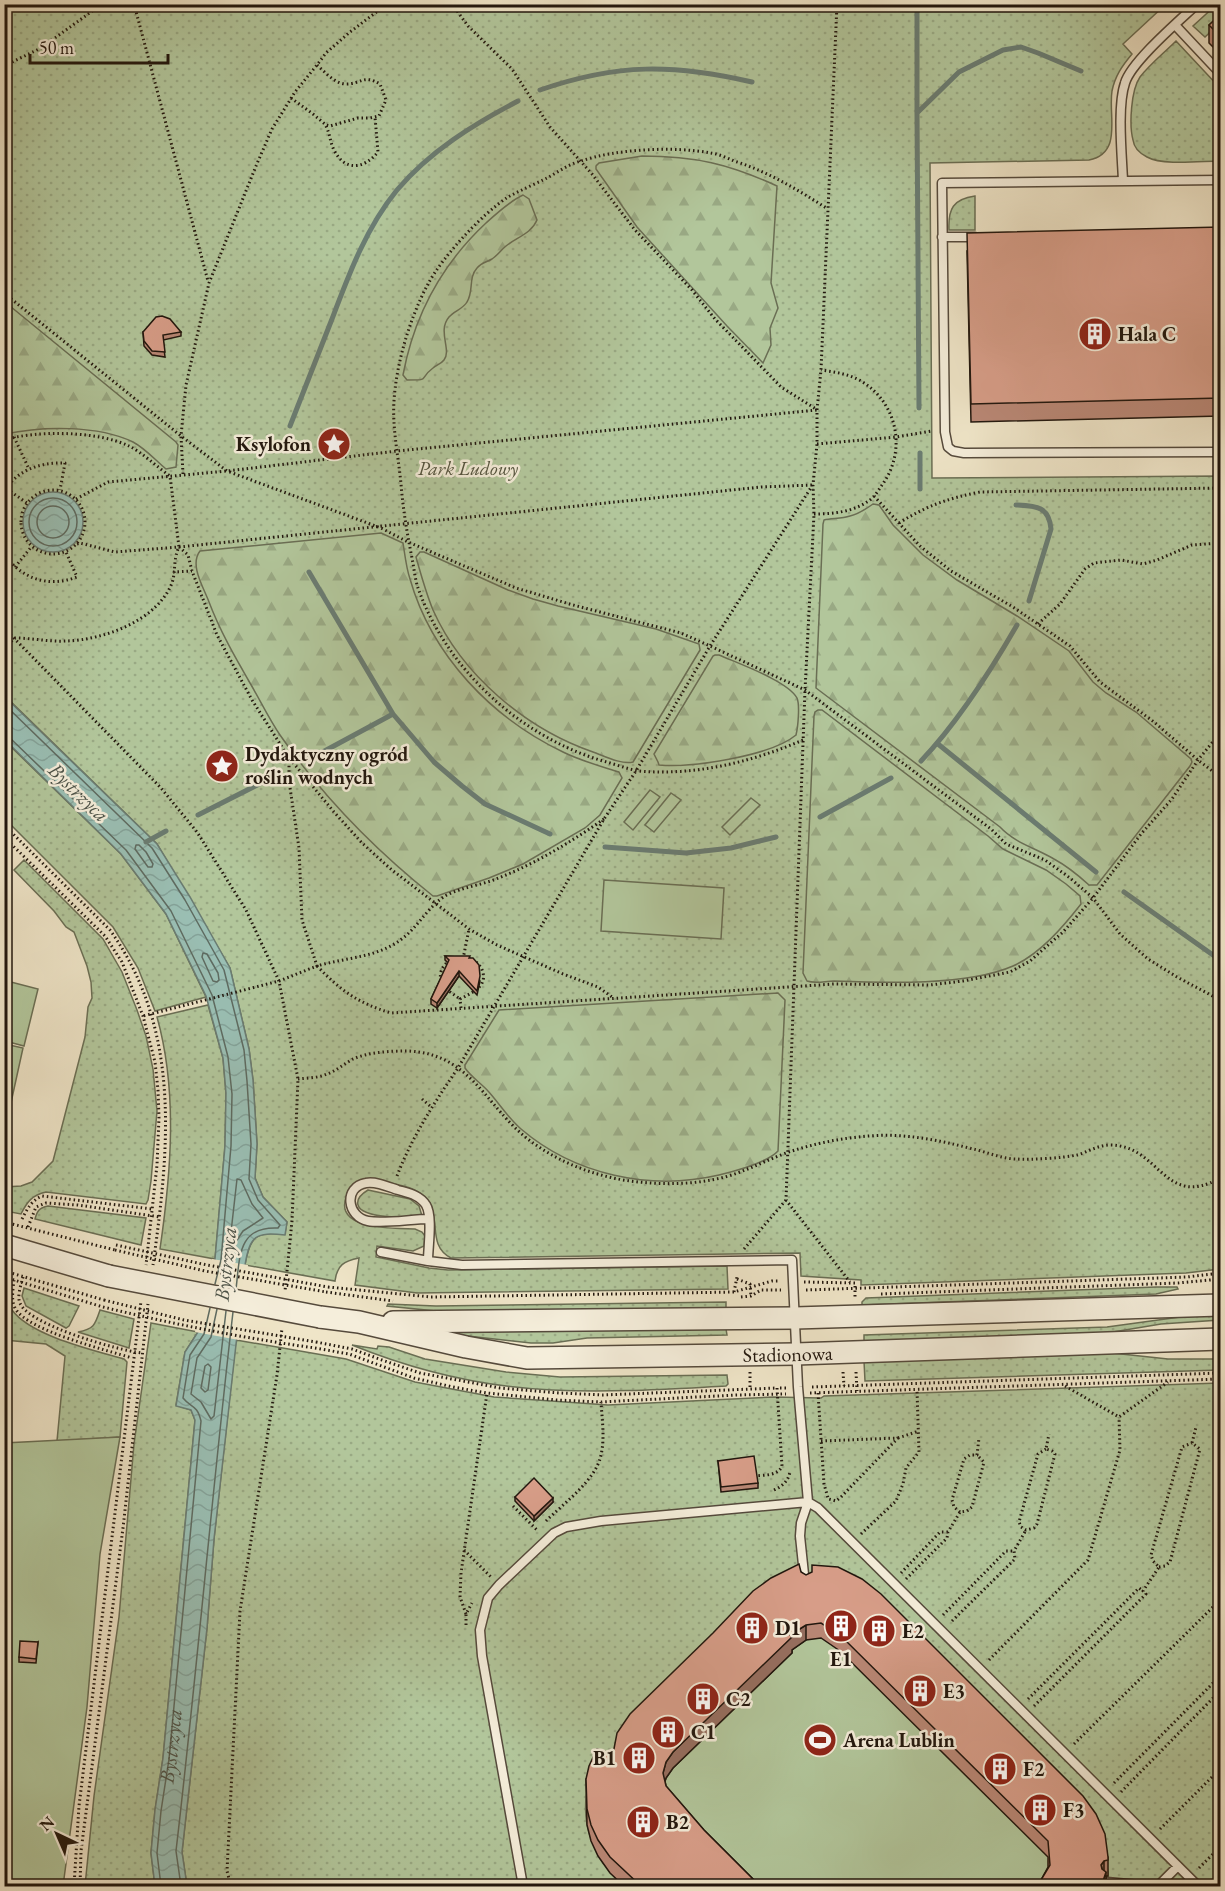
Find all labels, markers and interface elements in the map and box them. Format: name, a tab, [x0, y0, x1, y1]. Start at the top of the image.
scale bar	[30, 27, 168, 65]
text: 50 m	[39, 36, 74, 59]
building icon: Hala C	[1077, 316, 1113, 352]
place label: Hala C	[1118, 321, 1176, 347]
place icon: Ksylofon	[316, 426, 352, 462]
place label: Ksylofon	[236, 431, 311, 457]
park label: Park Ludowy	[418, 455, 518, 481]
place label: Dydaktyczny ogród roślin wodnych	[245, 741, 408, 790]
place icon: Dydaktyczny ogród roślin wodnych	[204, 748, 240, 784]
water label: Bystrzyca	[42, 756, 115, 828]
water label: Bystrzyca	[208, 1226, 242, 1303]
street label: Stadionowa	[743, 1340, 833, 1368]
building icon: E1	[823, 1608, 859, 1644]
building icon: D1	[734, 1610, 770, 1646]
building icon: E2	[861, 1613, 897, 1649]
place label: D1	[775, 1615, 801, 1641]
place label: E2	[902, 1618, 925, 1644]
place label: E1	[830, 1646, 852, 1672]
building icon: E3	[902, 1673, 938, 1709]
place label: E3	[943, 1678, 965, 1704]
building icon: C2	[685, 1681, 721, 1717]
place label: C2	[726, 1686, 751, 1712]
water label: Bystrzyca	[152, 1708, 187, 1786]
building icon: C1	[650, 1714, 686, 1750]
place label: C1	[691, 1719, 716, 1745]
sports icon: Arena Lublin	[802, 1722, 838, 1758]
place label: Arena Lublin	[842, 1727, 955, 1753]
building icon: B1	[621, 1740, 657, 1776]
place label: B1	[593, 1745, 616, 1771]
building icon: F2	[982, 1751, 1018, 1787]
place label: F2	[1023, 1756, 1045, 1782]
building icon: F3	[1022, 1792, 1058, 1828]
place label: F3	[1063, 1797, 1085, 1823]
north arrow	[27, 1804, 87, 1864]
building icon: B2	[625, 1804, 661, 1840]
place label: B2	[666, 1809, 690, 1835]
text: N	[35, 1811, 59, 1836]

